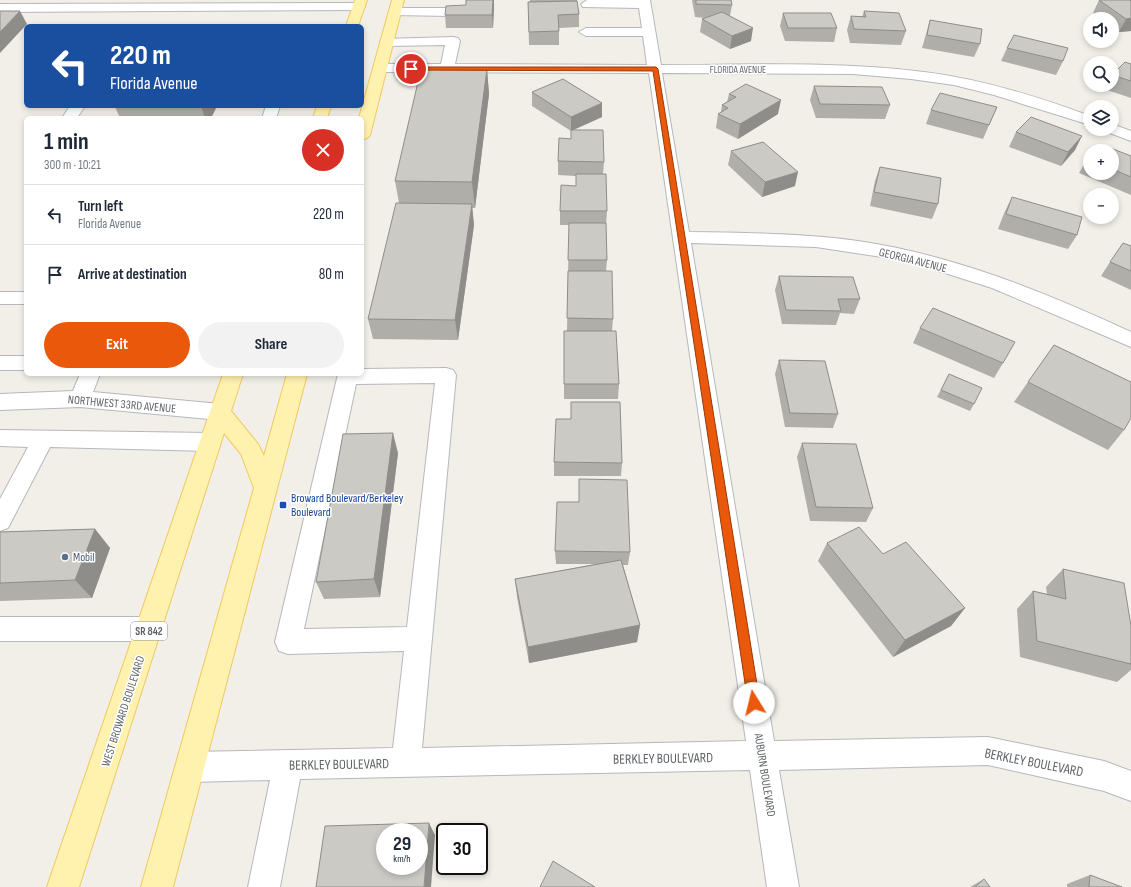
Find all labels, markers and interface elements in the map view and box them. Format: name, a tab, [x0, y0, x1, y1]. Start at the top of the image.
map controls	[1083, 12, 1119, 224]
button: sound	[1083, 12, 1119, 48]
text: 220 m	[110, 39, 171, 72]
icon: left	[44, 40, 96, 92]
pin	[394, 52, 428, 86]
button: search	[1083, 56, 1119, 92]
icon: arrive	[400, 58, 422, 80]
street label: FLORIDA AVENUE	[710, 64, 766, 76]
text: Florida Avenue	[110, 73, 197, 94]
button: layers	[1083, 100, 1119, 136]
text: 1 min	[44, 127, 89, 156]
button: close	[302, 129, 344, 171]
button: +	[1083, 144, 1119, 180]
text: 300 m · 10:21	[44, 157, 101, 173]
button: −	[1083, 188, 1119, 224]
text: Turn left	[78, 197, 123, 216]
icon: left	[44, 204, 66, 226]
text: 220 m	[313, 205, 344, 224]
text: Florida Avenue	[78, 216, 141, 232]
street label: GEORGIA AVENUE	[877, 245, 949, 276]
icon: arrive	[44, 264, 66, 286]
text: Arrive at destination	[78, 265, 187, 284]
text: 80 m	[319, 265, 344, 284]
button: Exit	[44, 322, 190, 368]
button: Share	[198, 322, 344, 368]
street label: NORTHWEST 33RD AVENUE	[67, 392, 177, 417]
place label: Broward Boulevard/Berkeley Boulevard	[291, 491, 404, 520]
marker: Broward Boulevard/Berkeley Boulevard	[278, 500, 288, 510]
place label: Mobil	[73, 550, 95, 565]
marker: Mobil	[60, 552, 70, 562]
road number: SR 842	[131, 622, 167, 640]
street label: WEST BROWARD BOULEVARD	[98, 654, 148, 768]
position arrow	[733, 682, 775, 724]
street label: AUBURN BOULEVARD	[750, 731, 779, 818]
street label: BERKLEY BOULEVARD	[983, 745, 1085, 780]
street label: BERKLEY BOULEVARD	[613, 749, 713, 768]
street label: BERKLEY BOULEVARD	[289, 755, 389, 774]
speed limit sign: 30	[436, 823, 488, 875]
text: 29	[393, 832, 411, 856]
text: km/h	[393, 853, 411, 865]

